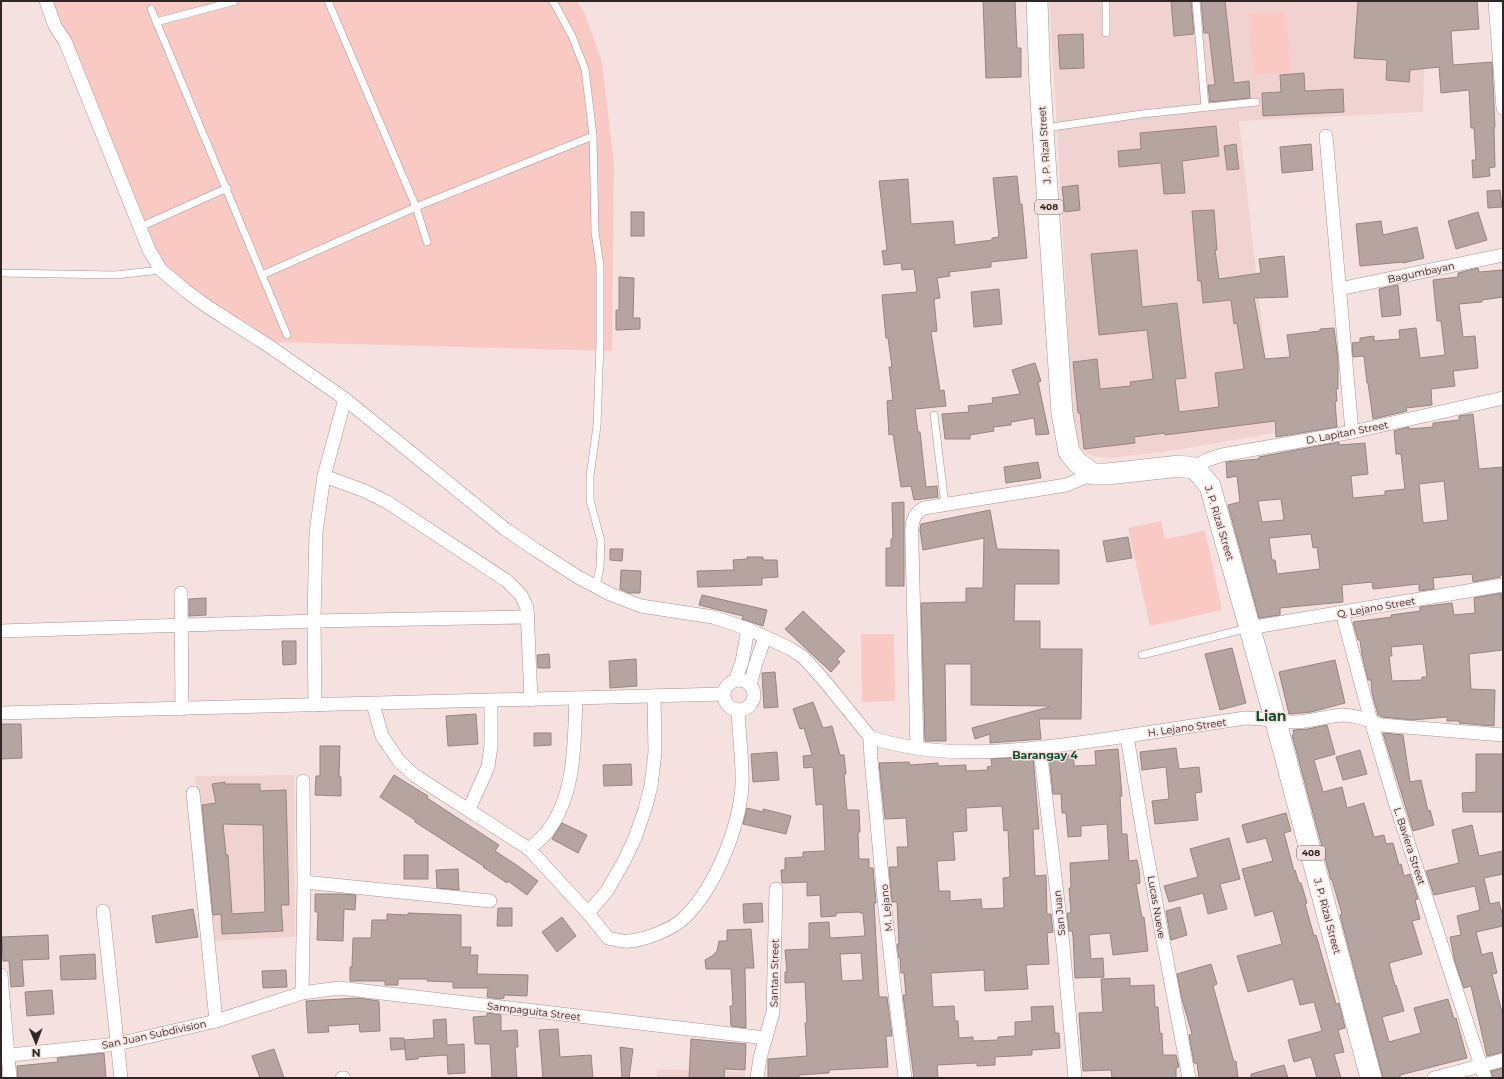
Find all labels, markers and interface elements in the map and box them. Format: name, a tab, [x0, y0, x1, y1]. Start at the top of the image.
street label: J. P. Rizal Street	[1035, 106, 1054, 185]
road number: 408	[1035, 200, 1063, 214]
street label: Bagumbayan	[1387, 259, 1456, 286]
street label: D. Lapitan Street	[1305, 418, 1389, 447]
street label: J. P. Rizal Street	[1202, 483, 1237, 562]
street label: Q. Lejano Street	[1336, 594, 1416, 621]
district label: Lian	[1256, 707, 1286, 725]
street label: H. Lejano Street	[1147, 716, 1227, 739]
district label: Barangay 4	[1012, 748, 1078, 762]
street label: L. Baviera Street	[1391, 806, 1428, 887]
road number: 408	[1297, 846, 1325, 860]
street label: Lucas Nueve	[1145, 875, 1168, 940]
street label: J. P. Rizal Street	[1311, 876, 1344, 955]
street label: M. Lejano	[878, 884, 895, 932]
street label: San Juan	[1051, 889, 1068, 936]
street label: Santan Street	[767, 939, 782, 1007]
street label: Sampaguita Street	[486, 999, 581, 1024]
street label: San Juan Subdivision	[101, 1017, 207, 1052]
north arrow	[16, 1023, 56, 1063]
text: N	[32, 1046, 41, 1060]

